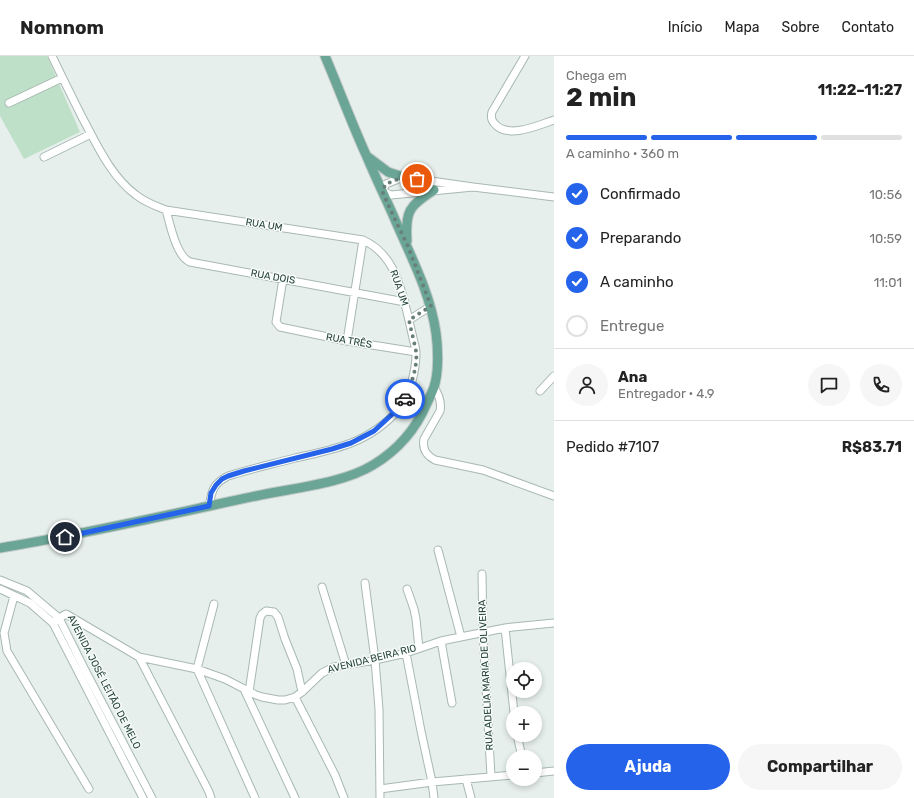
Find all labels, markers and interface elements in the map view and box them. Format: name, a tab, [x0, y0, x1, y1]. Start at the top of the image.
text: Nomnom	[20, 16, 104, 39]
text: Início	[668, 19, 703, 36]
text: Mapa	[725, 19, 760, 36]
text: Sobre	[782, 19, 820, 36]
text: Contato	[842, 19, 894, 36]
text: Chega em	[566, 68, 627, 83]
text: 11:22–11:27	[818, 81, 902, 99]
text: 2 min	[566, 82, 636, 113]
text: A caminho · 360 m	[566, 146, 679, 161]
pin	[400, 162, 434, 196]
icon: bag	[406, 168, 428, 190]
icon: check	[566, 183, 588, 205]
text: Confirmado	[600, 185, 681, 203]
text: 10:56	[869, 187, 902, 202]
street label: RUA UM	[245, 216, 283, 234]
icon: check	[566, 227, 588, 249]
text: Preparando	[600, 229, 681, 247]
text: 10:59	[869, 231, 902, 246]
street label: RUA DOIS	[250, 267, 296, 287]
street label: RUA UM	[387, 268, 411, 308]
icon: check	[566, 271, 588, 293]
text: A caminho	[600, 273, 674, 291]
text: 11:01	[874, 275, 902, 290]
text: Entregue	[600, 317, 664, 335]
street label: RUA TRÊS	[325, 331, 373, 351]
button: person	[566, 364, 608, 406]
button: chat	[808, 364, 850, 406]
button: phone	[860, 364, 902, 406]
text: Ana	[618, 368, 647, 386]
courier	[385, 379, 425, 419]
text: Entregador · 4.9	[618, 386, 715, 401]
icon: car	[394, 388, 416, 410]
text: Pedido #7107	[566, 438, 659, 456]
text: R$83.71	[842, 438, 902, 456]
pin	[48, 520, 82, 554]
icon: home	[54, 526, 76, 548]
street label: RUA ADELIA MARIA DE OLIVEIRA	[476, 599, 496, 751]
street label: AVENIDA JOSÉ LEITÃO DE MELO	[65, 613, 143, 751]
street label: AVENIDA BEIRA RIO	[326, 642, 418, 676]
map controls	[506, 662, 542, 786]
button: locate	[506, 662, 542, 698]
button: +	[506, 706, 542, 742]
button: Ajuda	[566, 744, 730, 790]
button: Compartilhar	[738, 744, 902, 790]
button: −	[506, 750, 542, 786]

